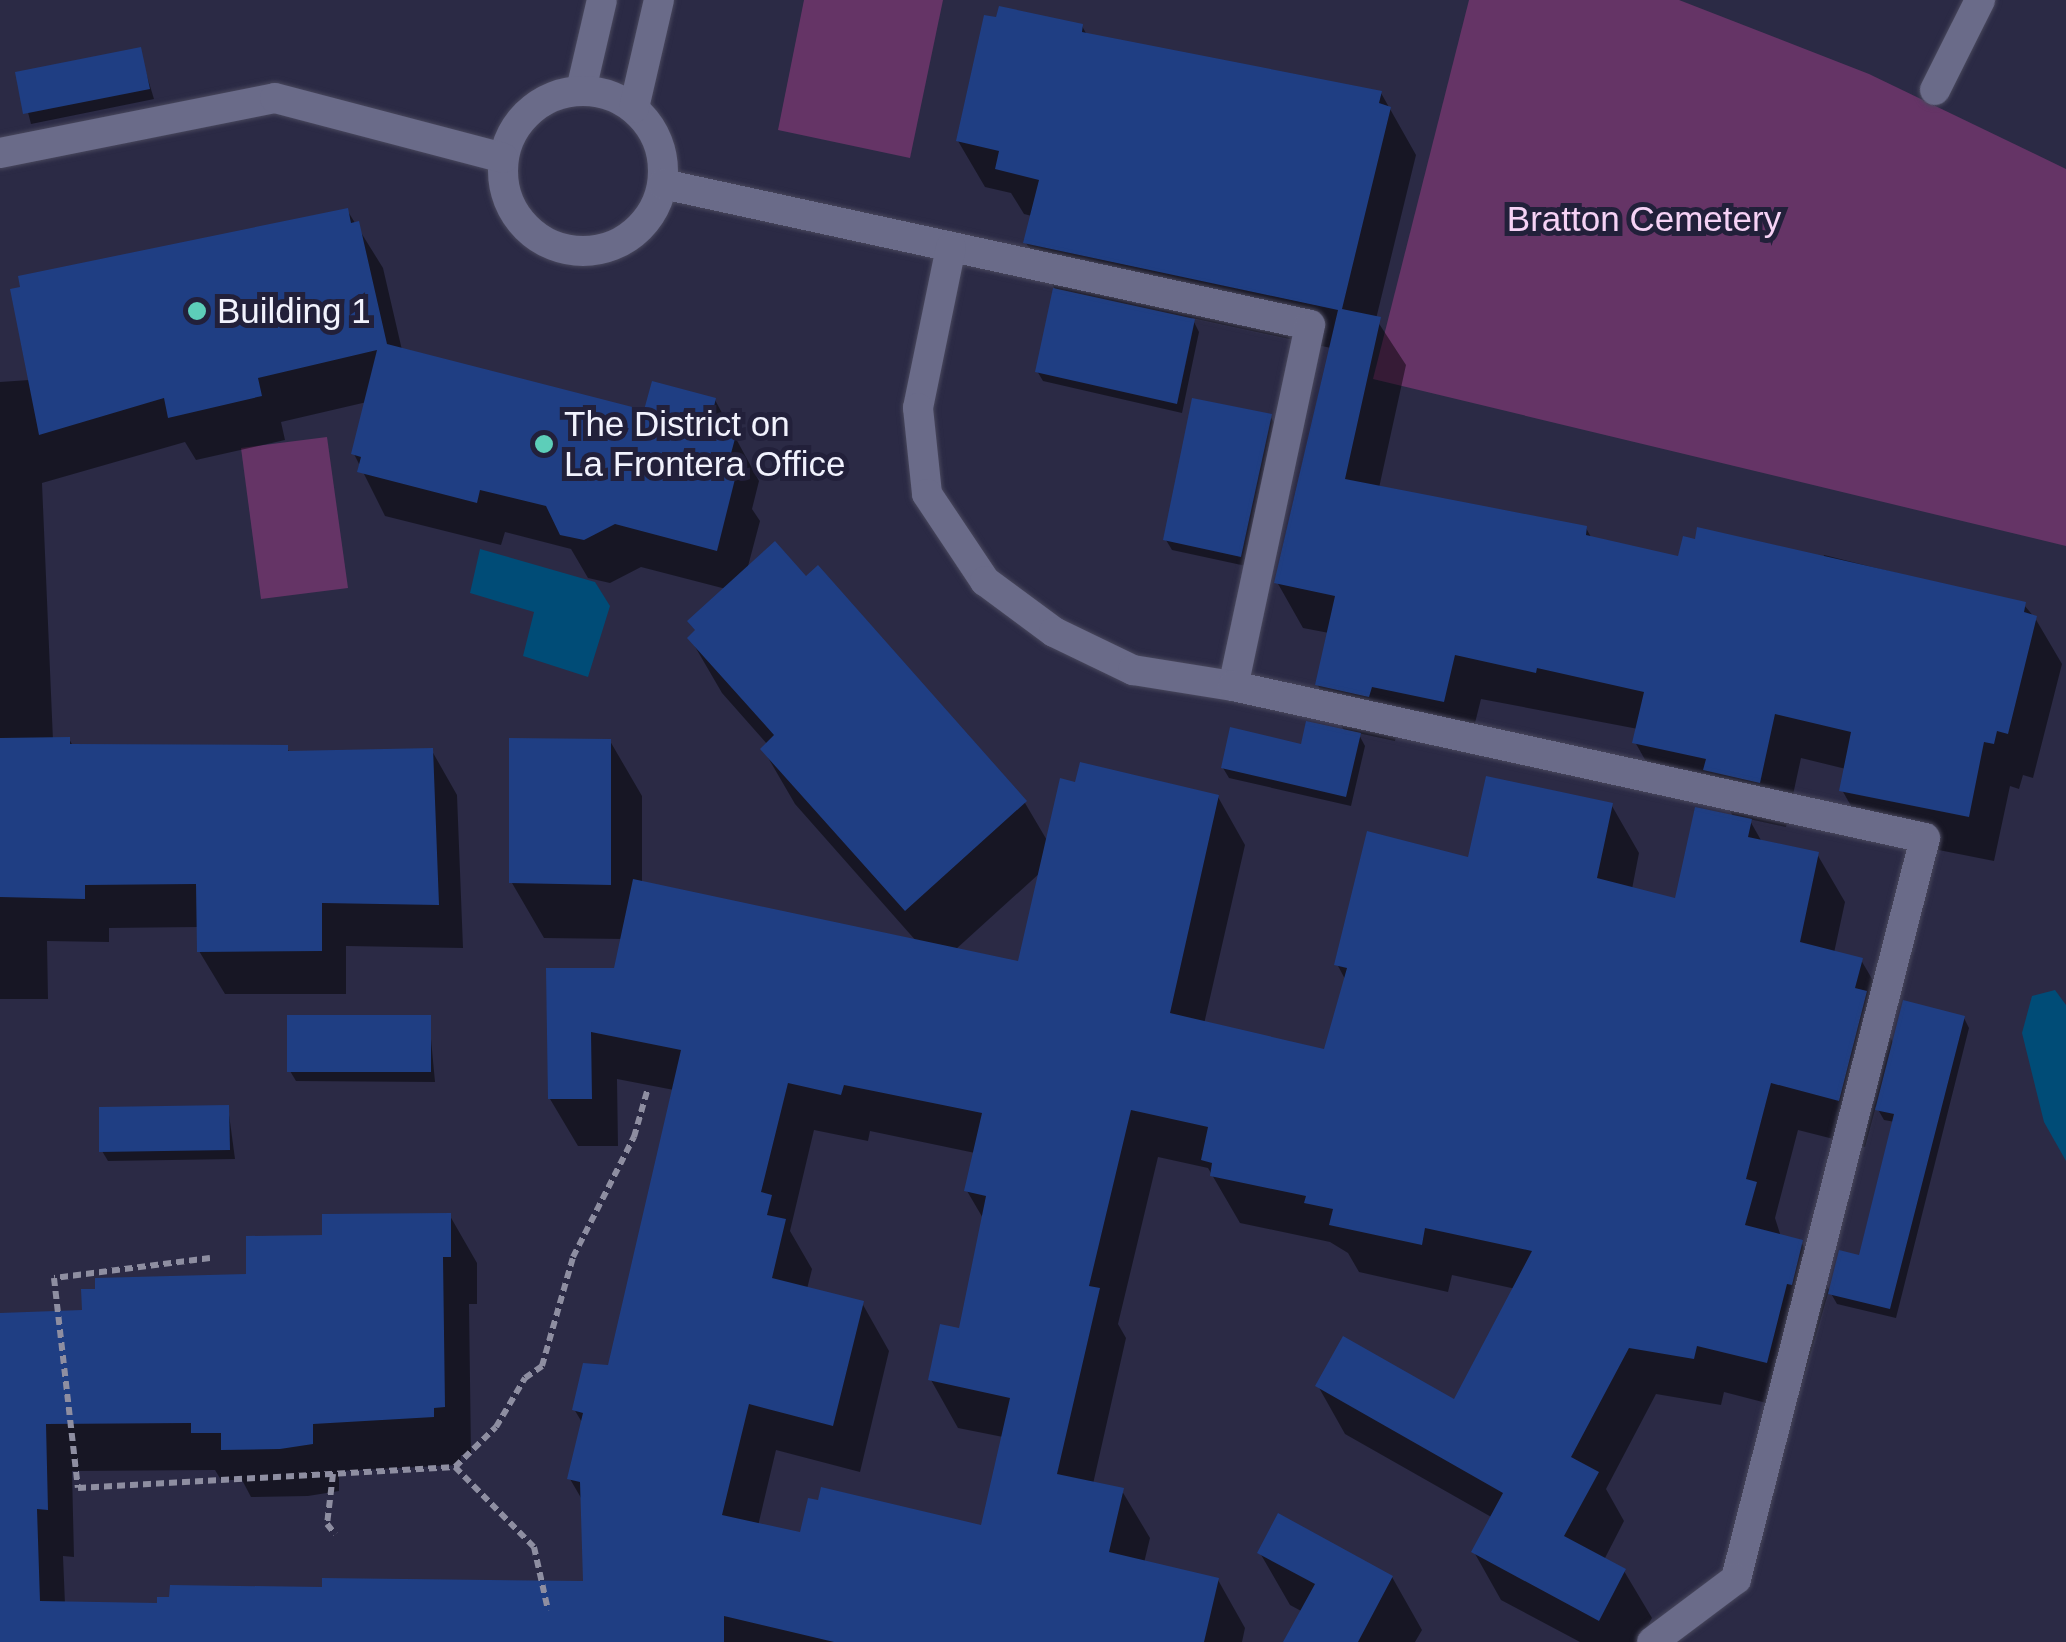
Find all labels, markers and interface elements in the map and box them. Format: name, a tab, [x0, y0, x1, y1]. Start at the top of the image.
park label: Bratton Cemetery	[1507, 198, 1781, 240]
place label: Building 1	[217, 290, 371, 332]
marker: Building 1	[186, 300, 208, 322]
place label: The District on La Frontera Office	[564, 403, 845, 485]
marker: The District on La Frontera Office	[533, 433, 555, 455]

